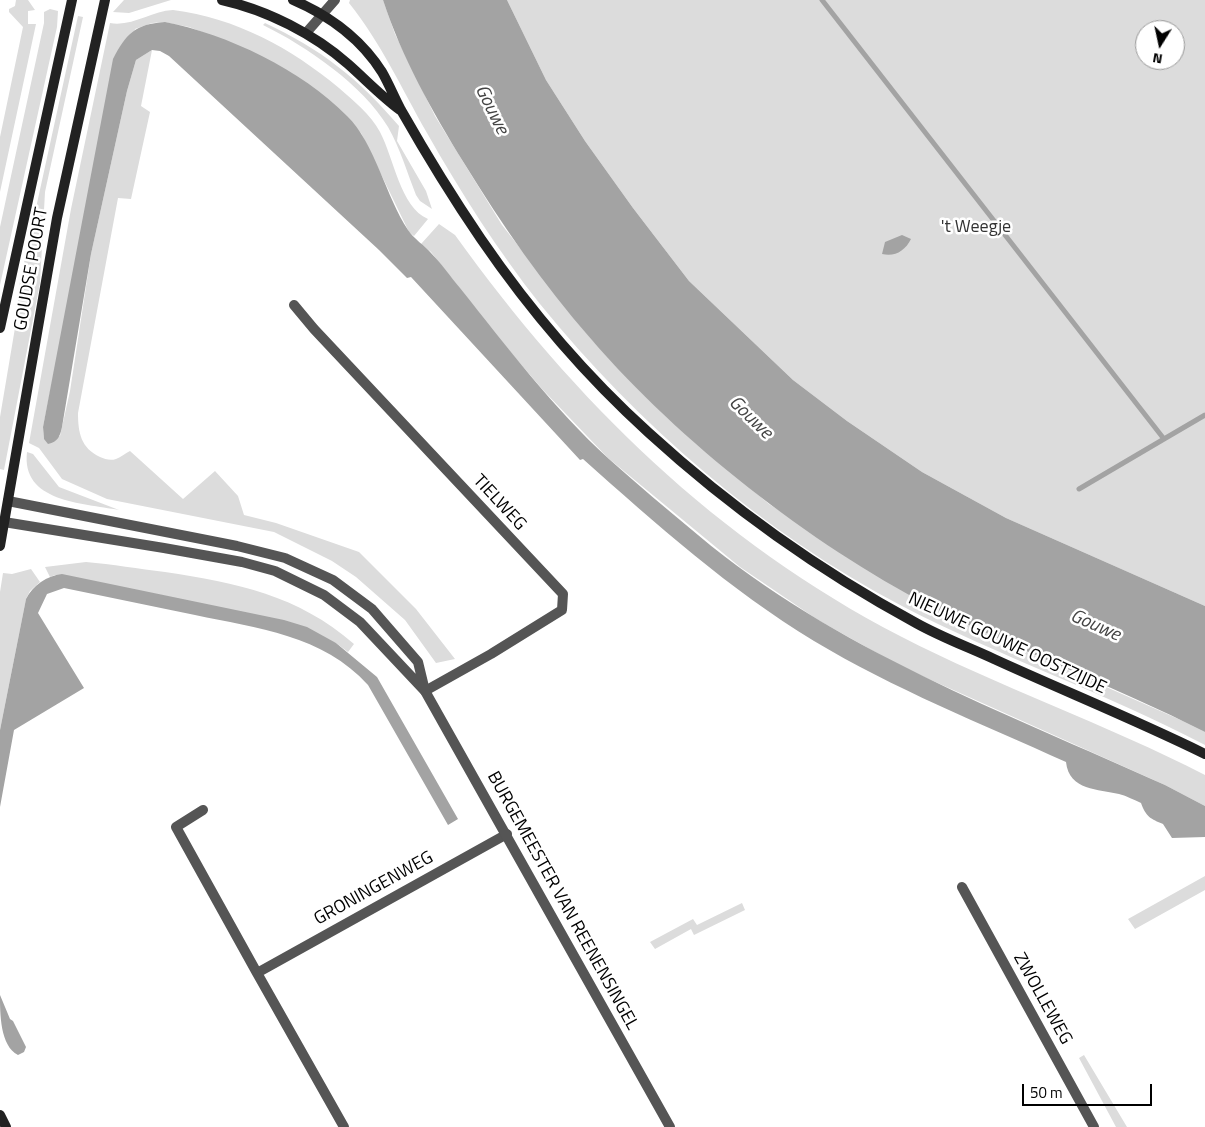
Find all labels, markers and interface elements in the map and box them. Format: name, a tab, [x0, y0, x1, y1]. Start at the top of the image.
north arrow	[1135, 20, 1185, 70]
text: N	[1151, 48, 1164, 70]
water label: Gouwe	[469, 82, 513, 138]
street label: GOUDSE POORT	[11, 206, 53, 332]
park label: 't Weegje	[941, 217, 1011, 239]
water label: Gouwe	[723, 392, 777, 444]
street label: TIELWEG	[468, 471, 530, 535]
street label: NIEUWE GOUWE OOSTZIJDE	[904, 589, 1110, 699]
water label: Gouwe	[1067, 605, 1123, 647]
street label: BURGEMEESTER VAN REENENSINGEL	[482, 768, 642, 1034]
street label: GRONINGENWEG	[311, 847, 437, 931]
street label: ZWOLLEWEG	[1008, 949, 1076, 1049]
scale bar	[1025, 1074, 1155, 1106]
text: 50 m	[1030, 1081, 1063, 1104]

